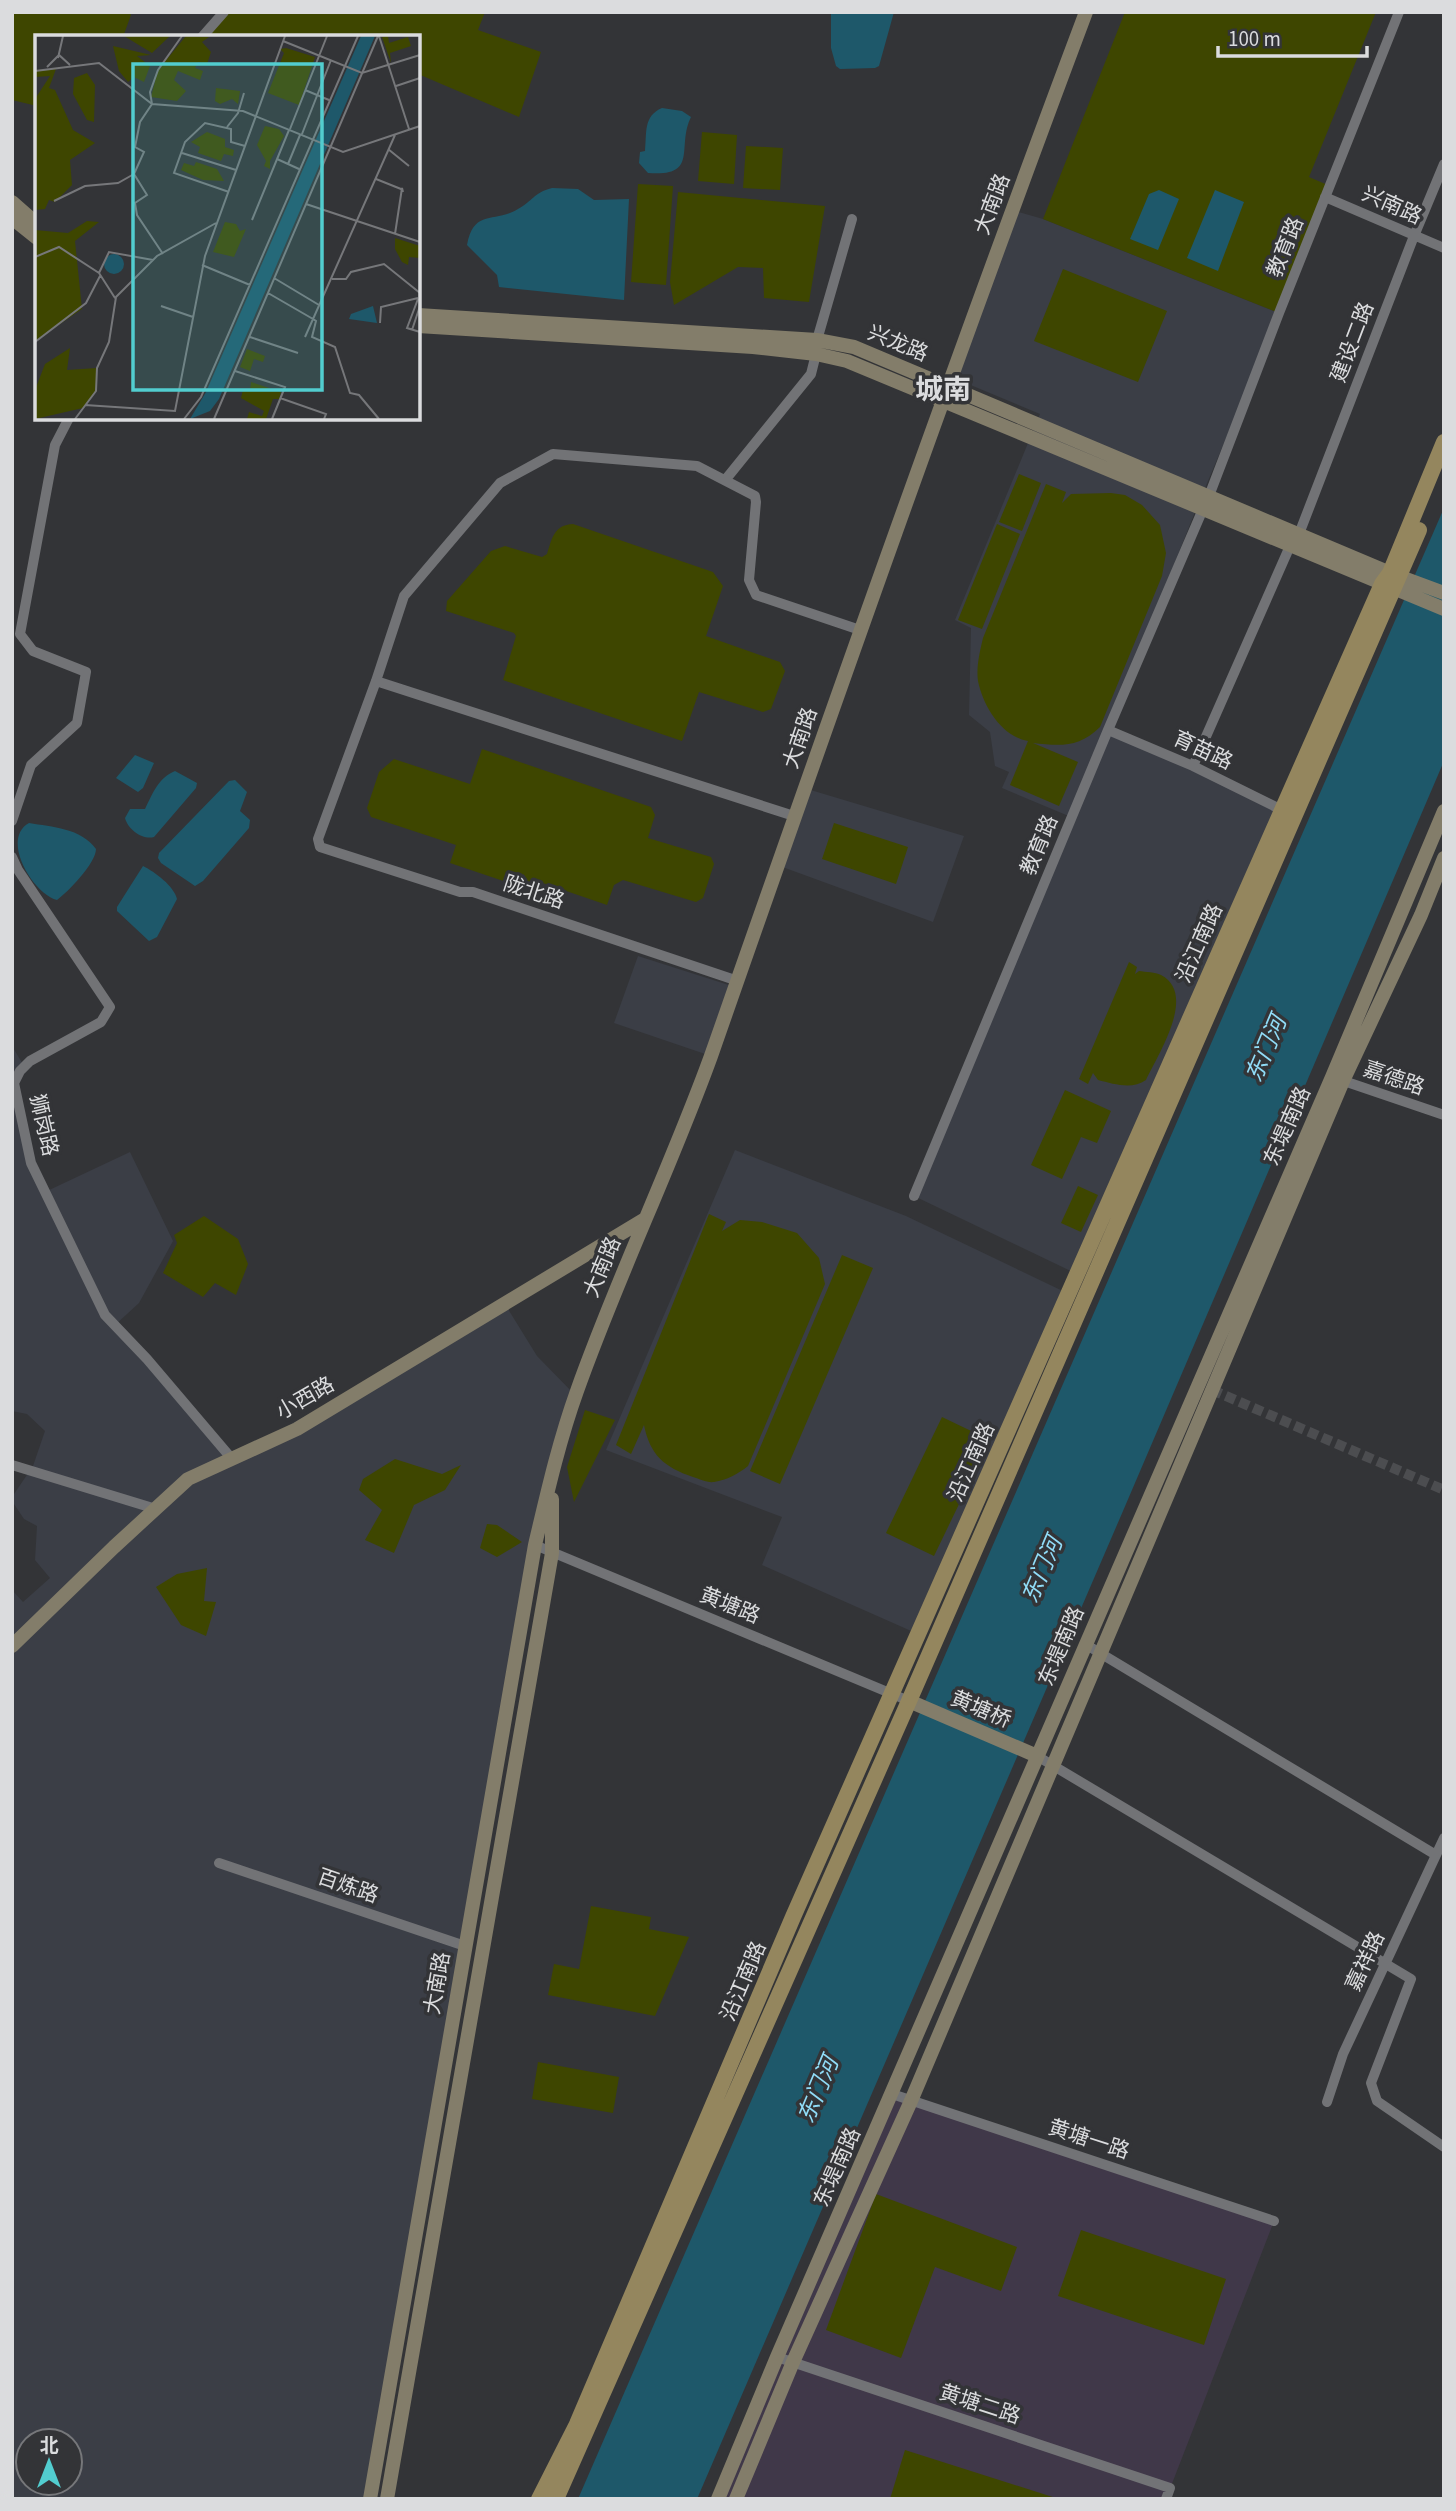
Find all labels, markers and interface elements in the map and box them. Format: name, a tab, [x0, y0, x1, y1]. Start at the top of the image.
scale bar	[1218, 14, 1367, 58]
text: 100 m	[1228, 24, 1281, 54]
inset map	[35, 35, 420, 420]
street label: 大南路	[967, 169, 1017, 239]
street label: 兴南路	[1357, 178, 1427, 232]
street label: 教育路	[1259, 212, 1311, 282]
street label: 建设二路	[1323, 297, 1381, 387]
street label: 兴龙路	[863, 317, 933, 369]
district label: 城南	[915, 370, 971, 410]
street label: 大南路	[776, 703, 824, 773]
street label: 育苗路	[1168, 723, 1238, 777]
street label: 教育路	[1013, 810, 1065, 880]
street label: 陇北路	[499, 868, 569, 916]
street label: 沿江南路	[1168, 899, 1230, 987]
water label: 东门河	[1237, 1007, 1296, 1087]
street label: 嘉德路	[1359, 1054, 1429, 1102]
street label: 东堤南路	[1256, 1082, 1318, 1170]
street label: 狮岗路	[22, 1091, 66, 1159]
street label: 大南路	[576, 1232, 628, 1302]
street label: 小西路	[270, 1369, 340, 1427]
street label: 沿江南路	[940, 1418, 1002, 1506]
water label: 东门河	[1013, 1528, 1072, 1608]
street label: 黄塘路	[695, 1579, 765, 1631]
street label: 东堤南路	[1031, 1601, 1091, 1691]
street label: 黄塘桥	[946, 1683, 1016, 1735]
street label: 百炼路	[313, 1862, 383, 1910]
street label: 嘉祥路	[1338, 1926, 1392, 1996]
street label: 沿江南路	[713, 1936, 773, 2026]
street label: 大南路	[417, 1949, 457, 2017]
water label: 东门河	[789, 2048, 848, 2128]
street label: 黄塘一路	[1044, 2112, 1134, 2166]
street label: 东堤南路	[806, 2123, 868, 2211]
street label: 黄塘二路	[935, 2377, 1025, 2431]
north arrow	[14, 2427, 84, 2497]
text: 北	[39, 2433, 59, 2460]

